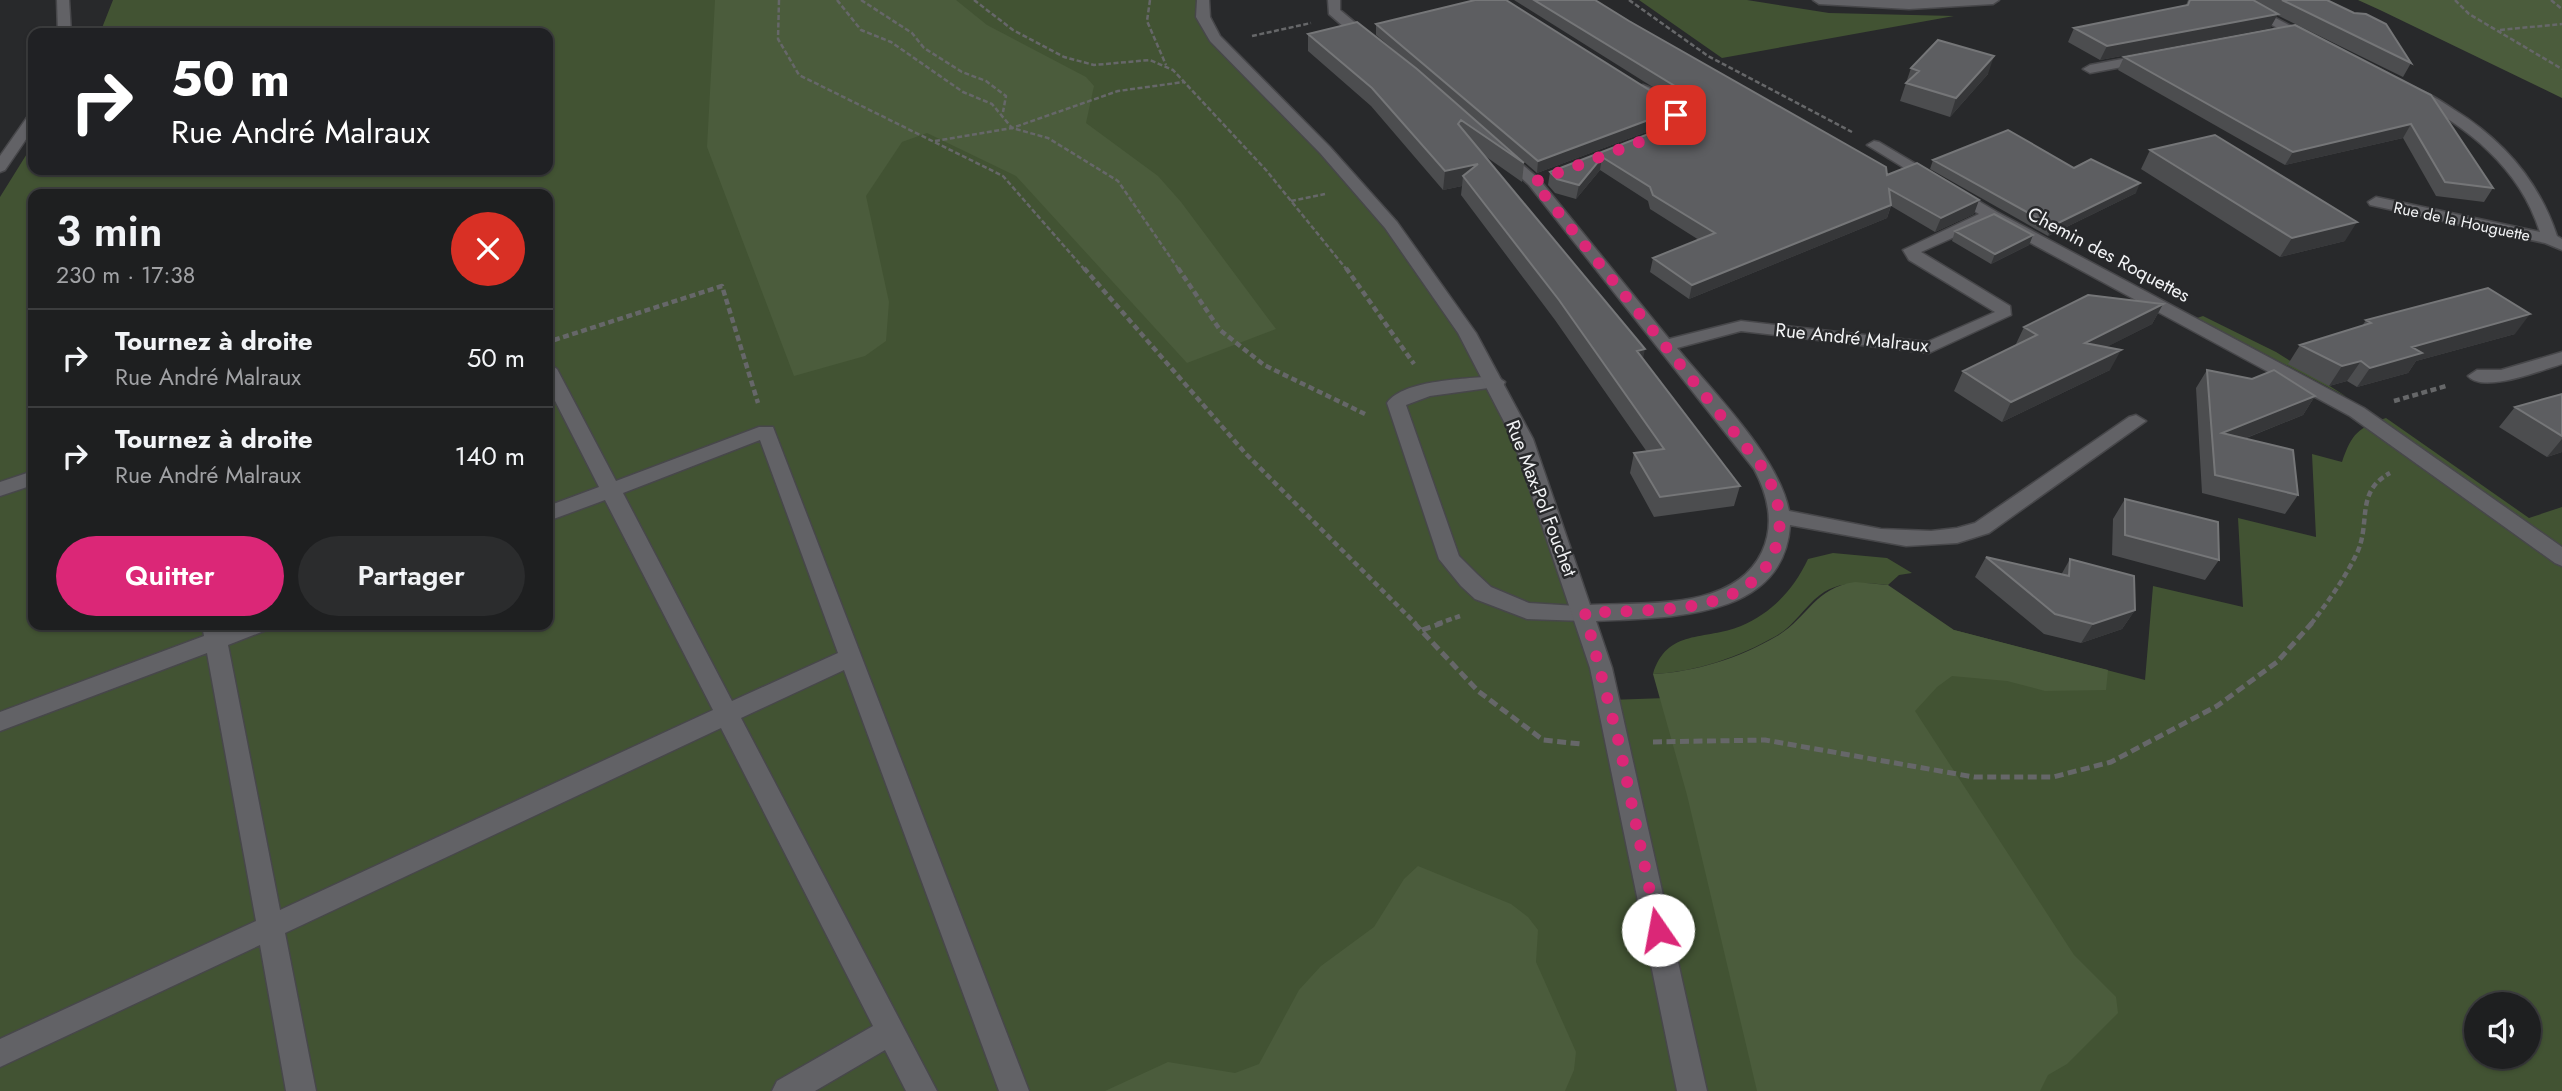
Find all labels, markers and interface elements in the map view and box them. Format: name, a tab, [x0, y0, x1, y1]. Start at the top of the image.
text: 50 m	[171, 44, 290, 114]
icon: right	[56, 56, 147, 147]
pin	[1646, 85, 1706, 145]
icon: arrive	[1657, 96, 1695, 134]
text: Rue André Malraux	[171, 109, 430, 155]
street label: Rue de la Houguette	[2392, 196, 2532, 247]
street label: Chemin des Roquettes	[2023, 200, 2195, 309]
text: 3 min	[56, 201, 162, 262]
button: close	[451, 212, 525, 286]
text: 230 m · 17:38	[56, 258, 195, 292]
street label: Rue André Malraux	[1774, 316, 1930, 359]
text: Tournez à droite	[115, 322, 313, 360]
icon: right	[56, 339, 94, 377]
text: 50 m	[467, 339, 525, 377]
text: Rue André Malraux	[115, 360, 301, 394]
street label: Rue Max-Pol Fouchet	[1499, 416, 1584, 581]
text: Tournez à droite	[115, 420, 313, 458]
icon: right	[56, 437, 94, 475]
text: 140 m	[454, 437, 525, 475]
text: Rue André Malraux	[115, 458, 301, 492]
button: Quitter	[56, 536, 284, 616]
button: Partager	[298, 536, 525, 616]
position arrow	[1621, 893, 1695, 967]
map controls	[2464, 992, 2541, 1069]
button: sound	[2464, 992, 2541, 1069]

